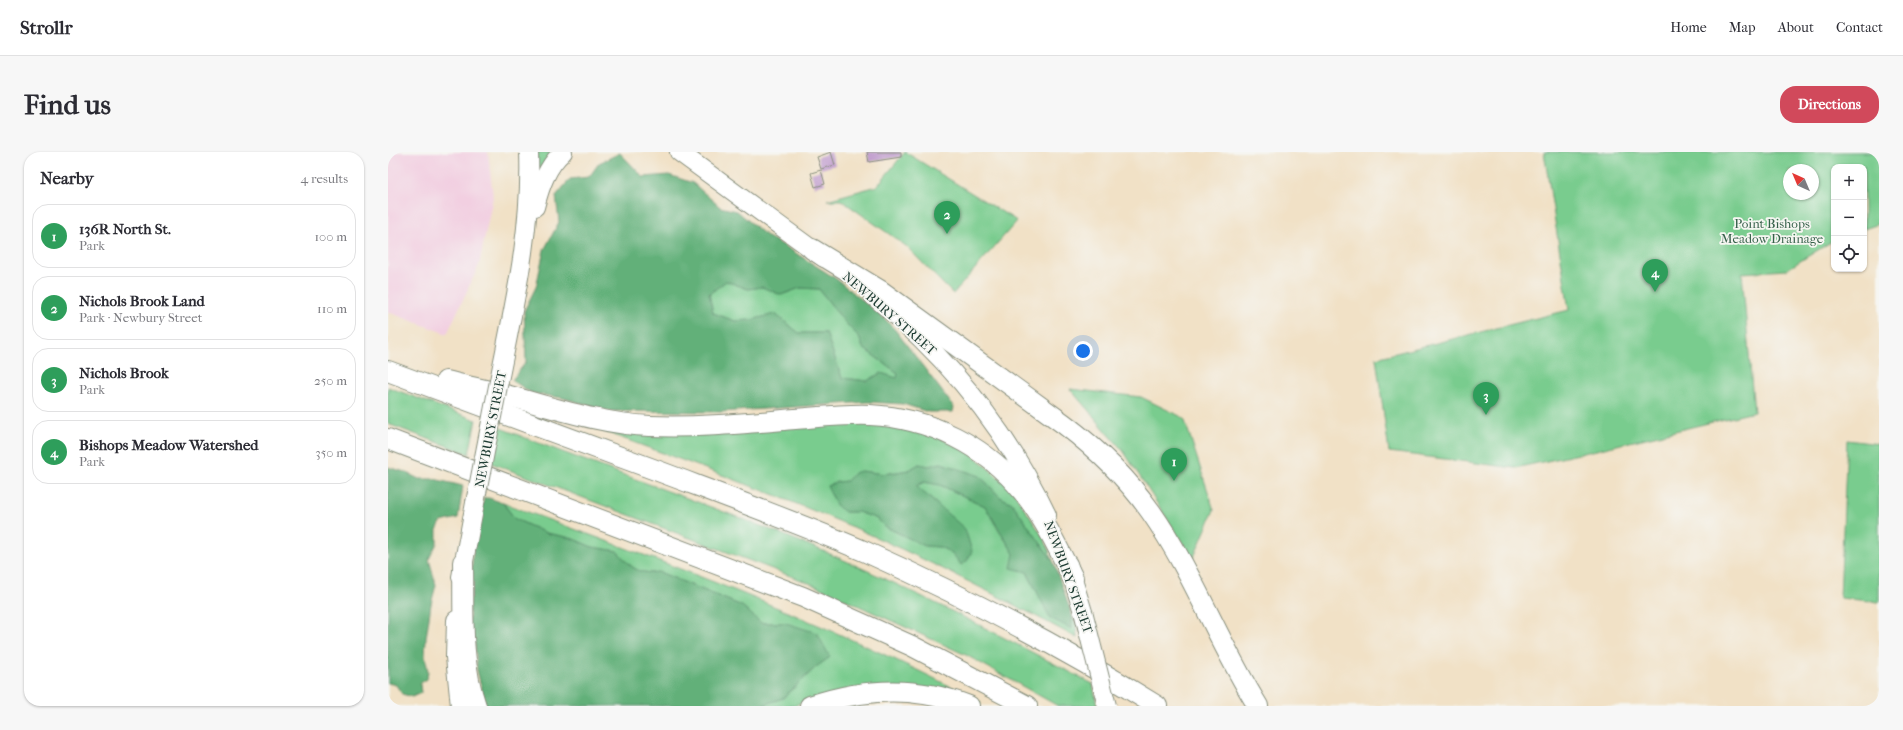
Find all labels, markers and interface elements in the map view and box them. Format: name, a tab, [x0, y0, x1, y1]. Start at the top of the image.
text: Strollr	[20, 17, 73, 39]
text: Home	[1670, 19, 1707, 36]
text: Map	[1729, 19, 1756, 36]
text: About	[1778, 19, 1814, 36]
text: Contact	[1836, 19, 1883, 36]
button: Directions	[1780, 86, 1879, 123]
text: Find us	[24, 88, 111, 121]
north arrow	[1783, 164, 1819, 200]
map controls	[1831, 164, 1867, 272]
button: +	[1831, 164, 1867, 200]
text: Nearby	[40, 168, 94, 188]
text: 4 results	[301, 171, 348, 186]
button: −	[1831, 200, 1867, 236]
pin: 2	[934, 201, 960, 234]
park label: Point Bishops Meadow Drainage	[1721, 216, 1824, 246]
text: 136R North St.	[79, 220, 171, 238]
text: 1	[52, 229, 56, 244]
text: 100 m	[314, 229, 347, 244]
button: locate	[1831, 236, 1867, 272]
text: Park	[79, 238, 105, 253]
pin: 4	[1642, 259, 1668, 292]
street label: NEWBURY STREET	[840, 269, 940, 358]
text: Nichols Brook Land	[79, 292, 205, 310]
text: 2	[51, 301, 57, 316]
text: 110 m	[317, 301, 347, 316]
text: Park · Newbury Street	[79, 310, 202, 325]
your location	[1073, 341, 1093, 361]
text: Nichols Brook	[79, 364, 169, 382]
street label: NEWBURY STREET	[472, 369, 509, 489]
text: 3	[51, 373, 57, 388]
text: 250 m	[314, 373, 347, 388]
text: Park	[79, 382, 105, 397]
pin: 3	[1473, 382, 1499, 415]
text: Bishops Meadow Watershed	[79, 436, 258, 454]
text: 4	[50, 445, 58, 460]
text: 350 m	[315, 445, 347, 460]
pin: 1	[1161, 448, 1187, 481]
text: Park	[79, 454, 105, 469]
street label: NEWBURY STREET	[1041, 519, 1096, 636]

